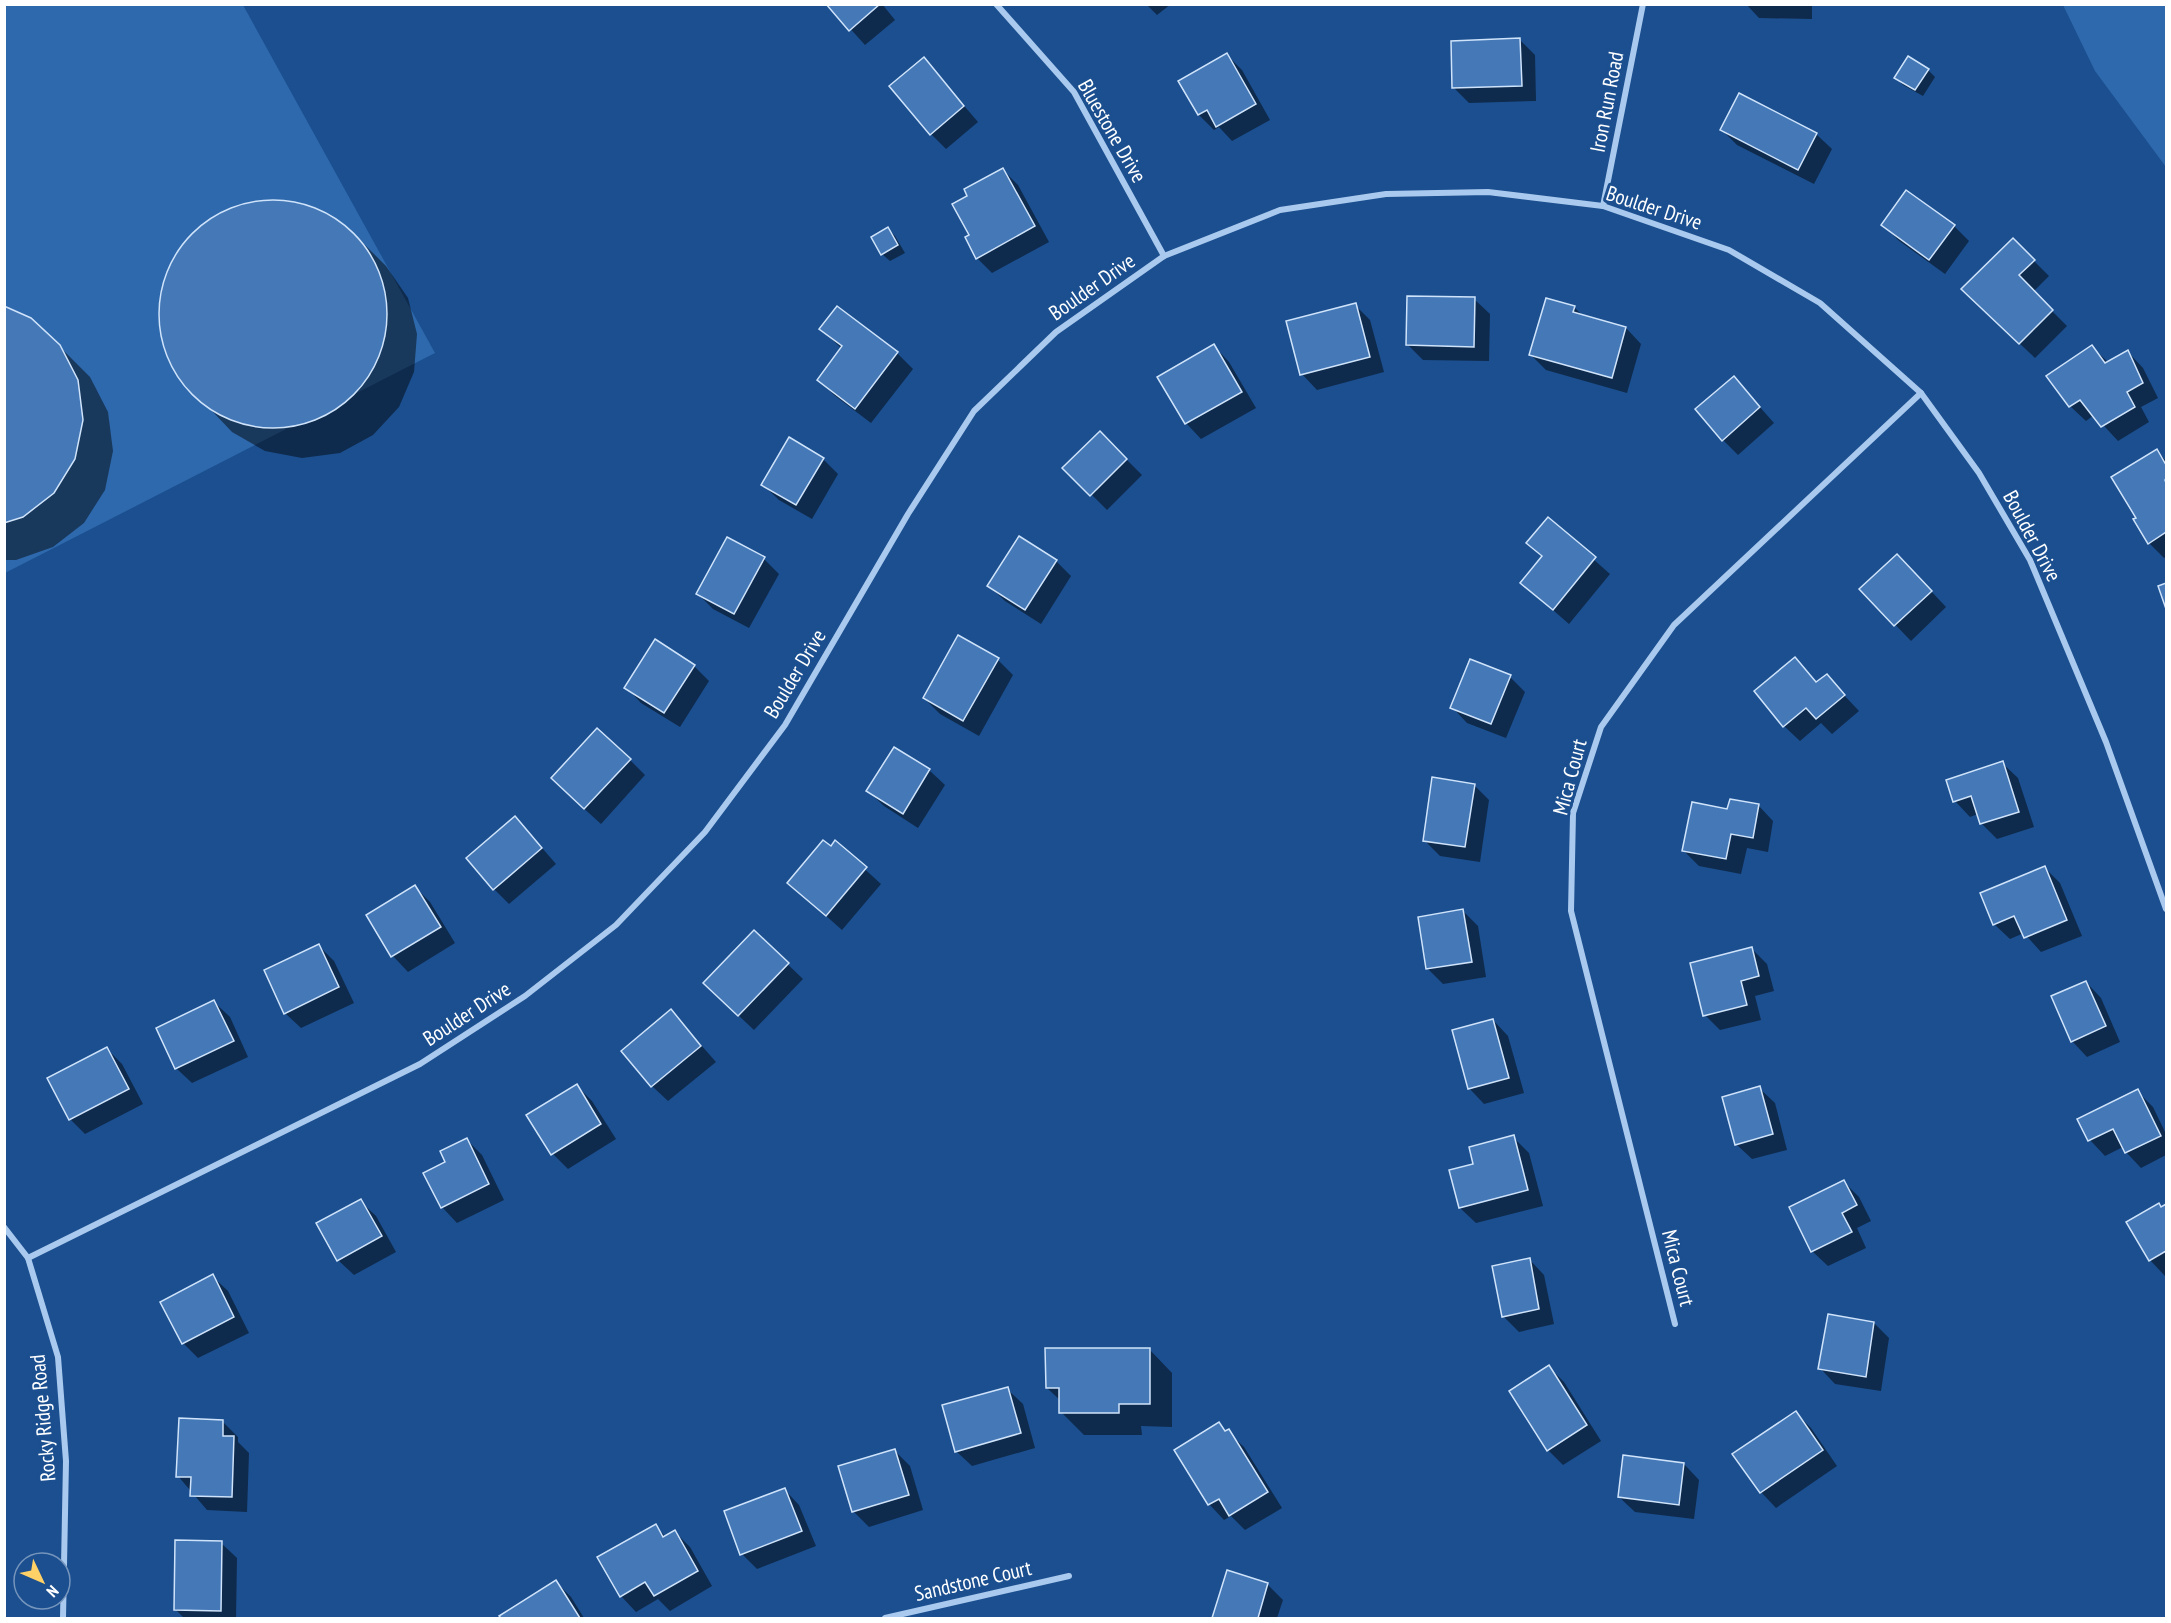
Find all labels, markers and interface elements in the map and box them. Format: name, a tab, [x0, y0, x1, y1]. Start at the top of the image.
street label: Iron Run Road	[1584, 49, 1630, 155]
street label: Bluestone Drive	[1072, 74, 1153, 187]
street label: Boulder Drive	[1603, 179, 1705, 236]
street label: Boulder Drive	[1043, 247, 1140, 326]
street label: Boulder Drive	[1997, 486, 2068, 586]
street label: Boulder Drive	[757, 624, 832, 723]
street label: Mica Court	[1546, 736, 1593, 818]
street label: Boulder Drive	[418, 975, 516, 1052]
street label: Mica Court	[1656, 1227, 1701, 1309]
street label: Rocky Ridge Road	[23, 1353, 62, 1483]
north arrow	[12, 1551, 72, 1611]
street label: Sandstone Court	[912, 1554, 1034, 1607]
text: N	[43, 1581, 63, 1601]

